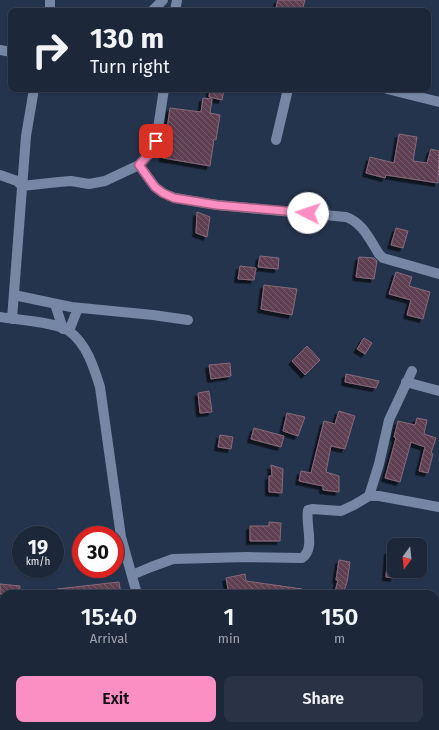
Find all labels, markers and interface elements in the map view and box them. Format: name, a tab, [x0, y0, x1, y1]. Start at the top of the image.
text: 130 m	[90, 22, 164, 55]
icon: right	[24, 24, 76, 76]
text: Turn right	[90, 56, 170, 78]
pin	[139, 124, 173, 158]
icon: arrive	[145, 130, 167, 152]
position arrow	[287, 192, 329, 234]
speed limit sign: 30	[72, 526, 124, 578]
text: 19	[28, 535, 48, 559]
north arrow	[387, 538, 427, 578]
map controls	[387, 538, 427, 578]
text: km/h	[26, 556, 50, 568]
text: 15:40	[81, 603, 137, 631]
text: 1	[224, 603, 234, 631]
text: 150	[321, 603, 358, 631]
text: Arrival	[90, 631, 128, 646]
text: min	[218, 631, 240, 646]
text: m	[334, 631, 345, 646]
button: Exit	[16, 676, 216, 722]
button: Share	[224, 676, 423, 722]

